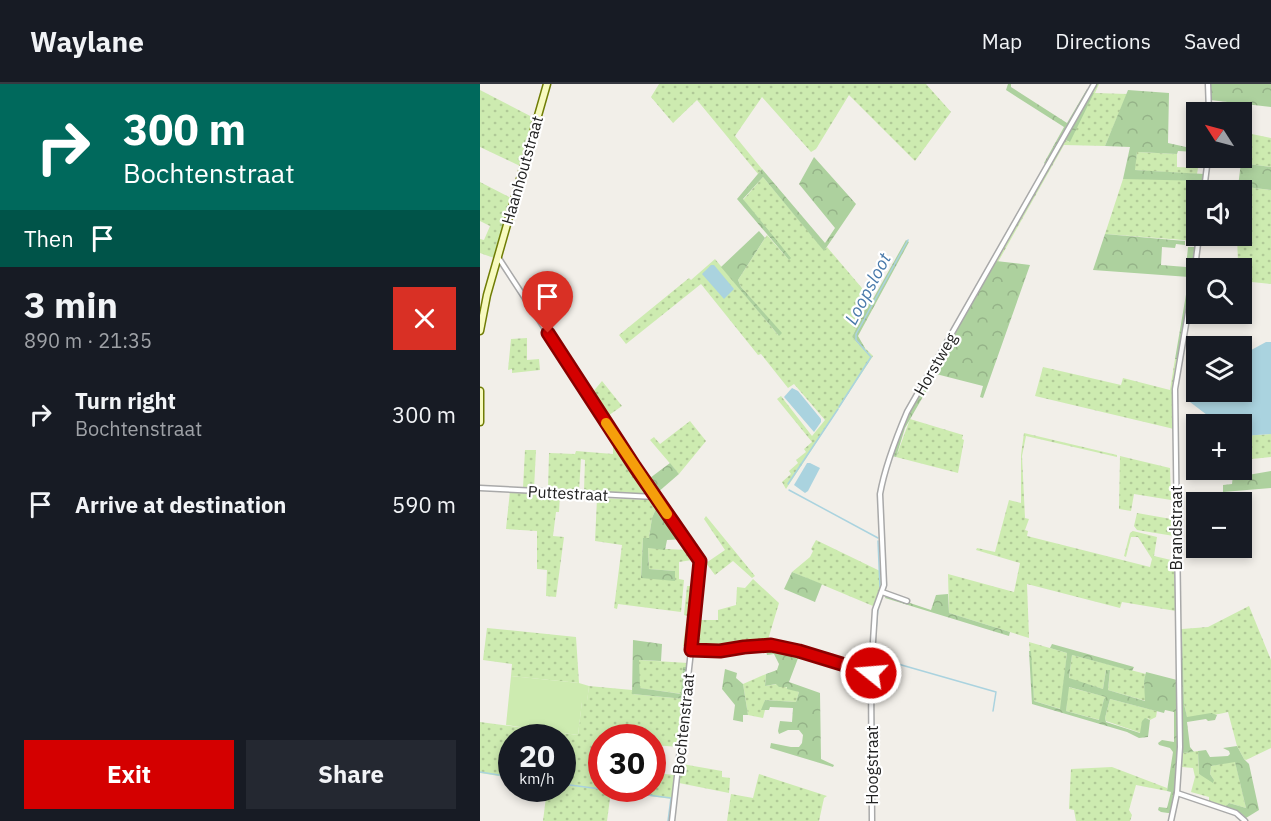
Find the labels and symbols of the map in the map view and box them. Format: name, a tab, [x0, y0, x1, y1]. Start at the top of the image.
north arrow	[1186, 102, 1252, 168]
street label: Haanhoutstraat	[497, 113, 547, 227]
water label: Loopsloot	[839, 248, 896, 328]
pin	[522, 271, 573, 333]
street label: Horstweg	[909, 329, 961, 399]
street label: Puttestraat	[527, 481, 609, 505]
street label: Brandstraat	[1166, 486, 1186, 570]
position arrow	[839, 641, 903, 705]
street label: Bochtenstraat	[668, 672, 698, 776]
speed limit sign: 30	[588, 724, 666, 802]
street label: Hoogstraat	[862, 725, 882, 805]

